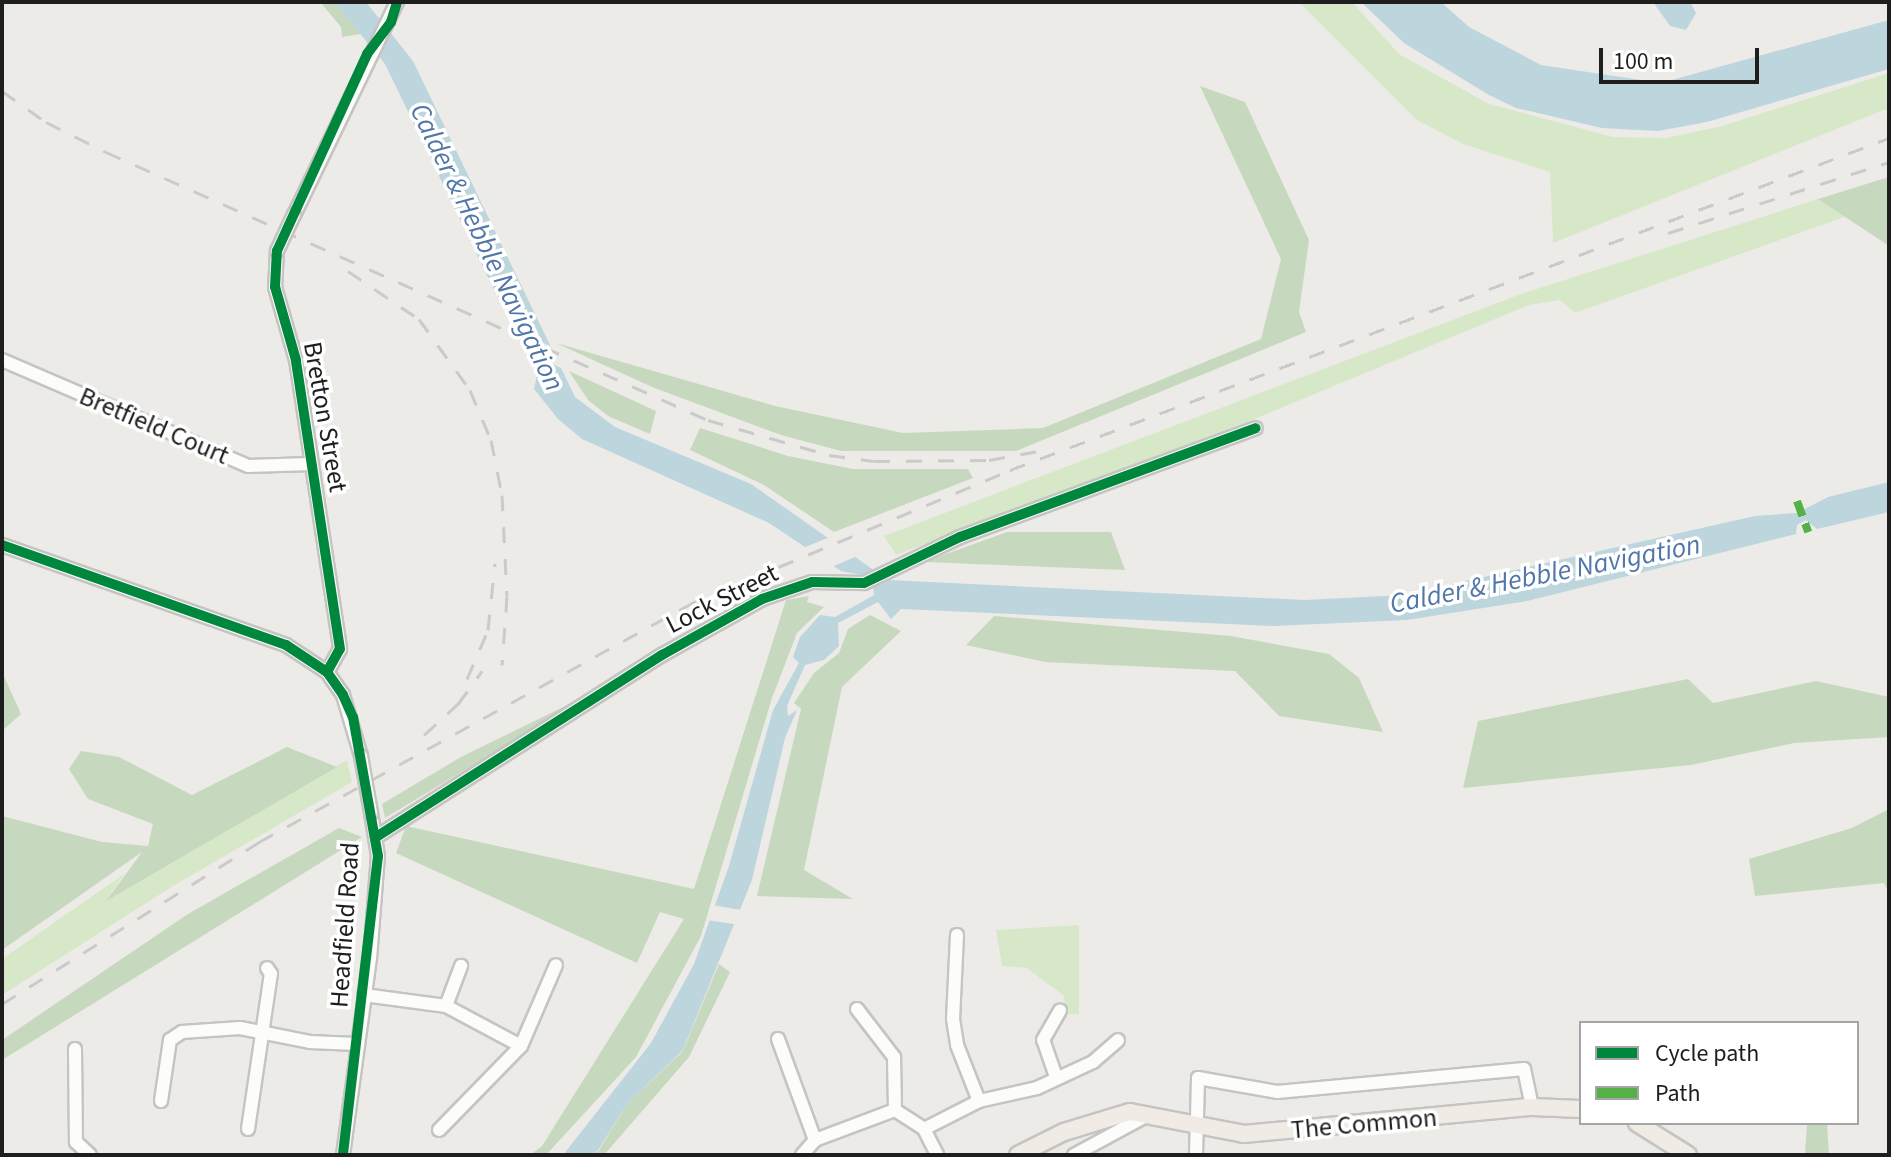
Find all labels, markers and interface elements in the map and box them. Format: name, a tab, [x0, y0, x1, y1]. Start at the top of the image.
scale bar	[1603, 32, 1763, 82]
text: 100 m	[1613, 44, 1673, 79]
water label: Calder & Hebble Navigation	[403, 98, 571, 396]
street label: Bretton Street	[296, 339, 354, 495]
street label: Bretfield Court	[75, 381, 233, 471]
water label: Calder & Hebble Navigation	[1387, 527, 1703, 621]
street label: Lock Street	[661, 558, 783, 640]
street label: Headfield Road	[324, 841, 366, 1009]
legend	[1579, 1021, 1859, 1125]
text: Cycle path	[1655, 1036, 1759, 1071]
text: Path	[1655, 1076, 1701, 1111]
street label: The Common	[1290, 1102, 1438, 1146]

